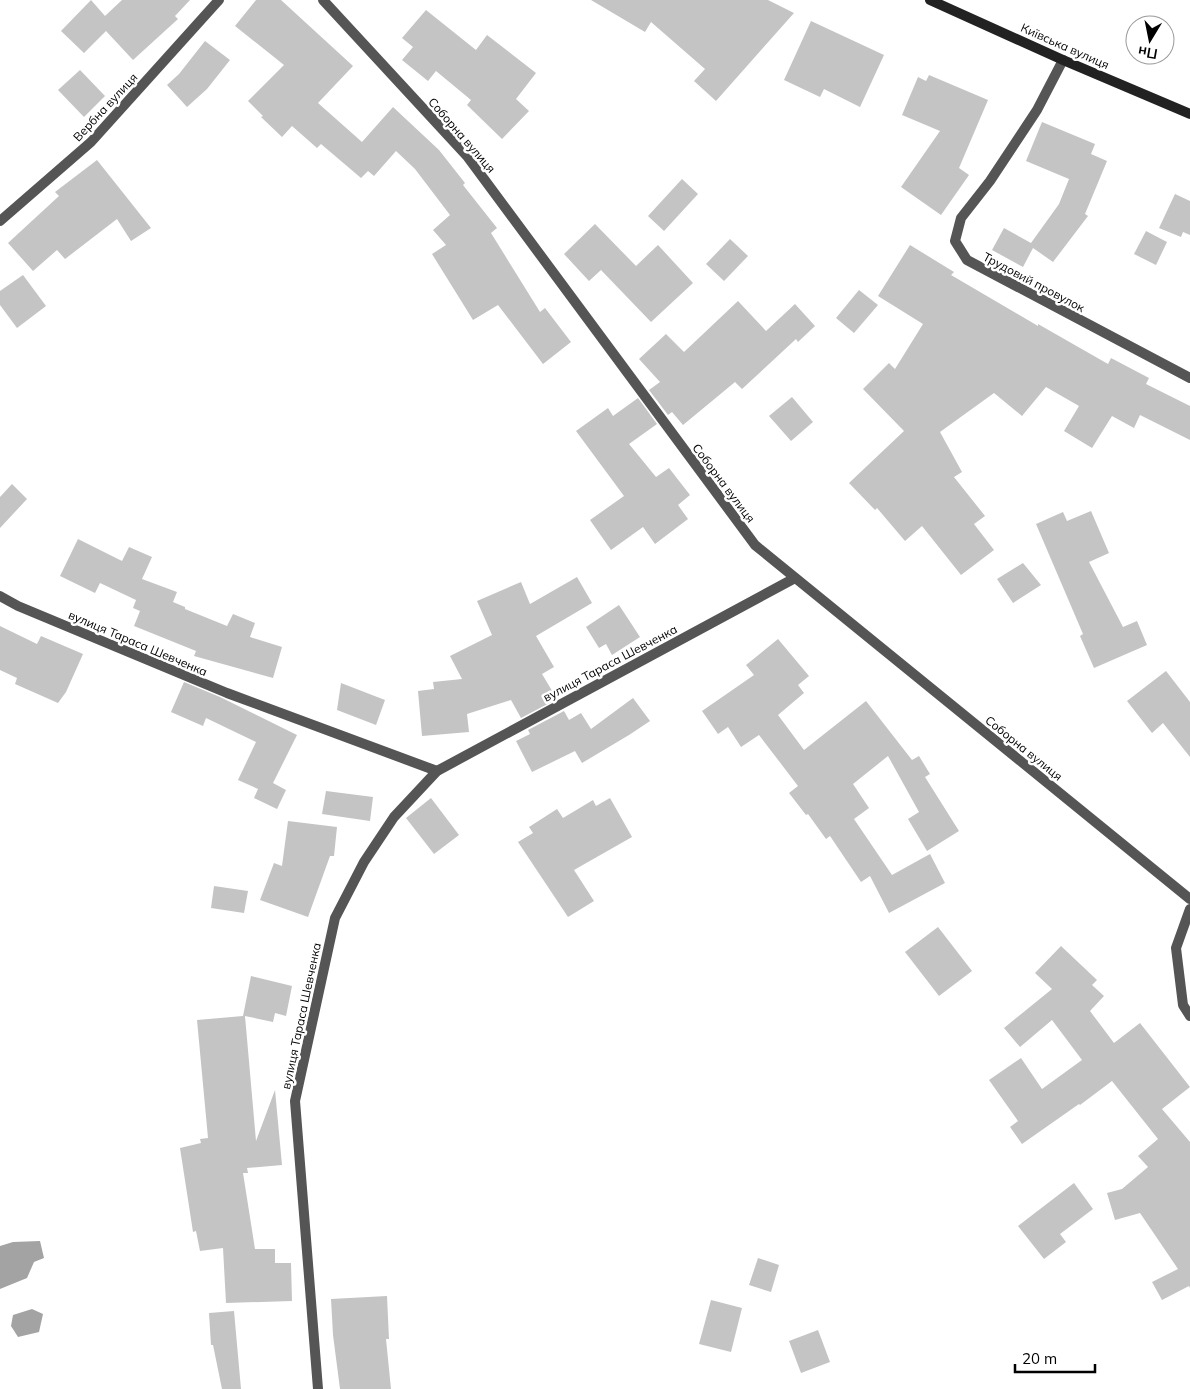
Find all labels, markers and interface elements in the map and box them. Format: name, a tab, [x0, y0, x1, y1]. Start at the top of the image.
north arrow	[1125, 15, 1175, 65]
street label: Київська вулиця	[1018, 20, 1112, 72]
text: Пн	[1137, 42, 1159, 63]
street label: Вербна вулиця	[70, 70, 140, 144]
street label: Соборна вулиця	[425, 94, 499, 176]
street label: Трудовий провулок	[981, 249, 1088, 315]
street label: Соборна вулиця	[689, 441, 759, 525]
street label: вулиця Тараса Шевченка	[66, 607, 210, 679]
street label: вулиця Тараса Шевченка	[540, 621, 680, 705]
street label: Соборна вулиця	[982, 712, 1066, 784]
street label: вулиця Тараса Шевченка	[278, 941, 324, 1091]
scale bar	[1015, 1342, 1095, 1374]
text: 20 m	[1022, 1349, 1057, 1368]

